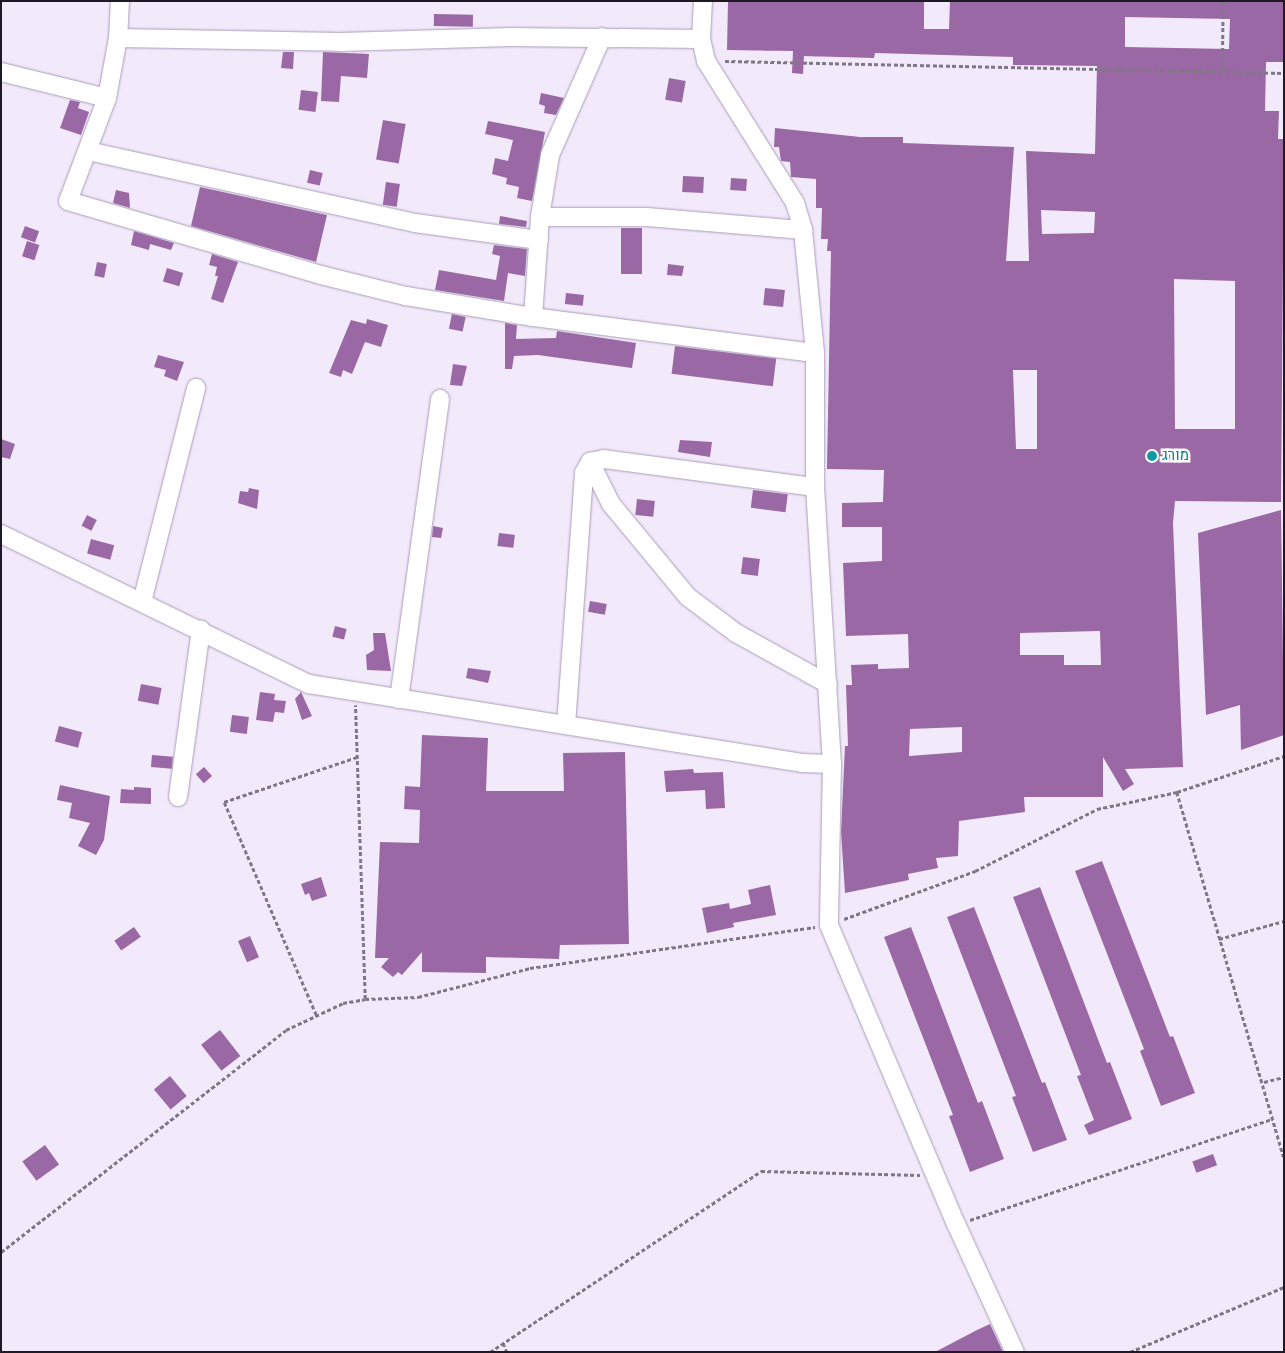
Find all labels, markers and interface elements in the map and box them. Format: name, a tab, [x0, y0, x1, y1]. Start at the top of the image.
place label: מורג	[1162, 447, 1189, 465]
marker: מורג	[1146, 450, 1158, 462]

